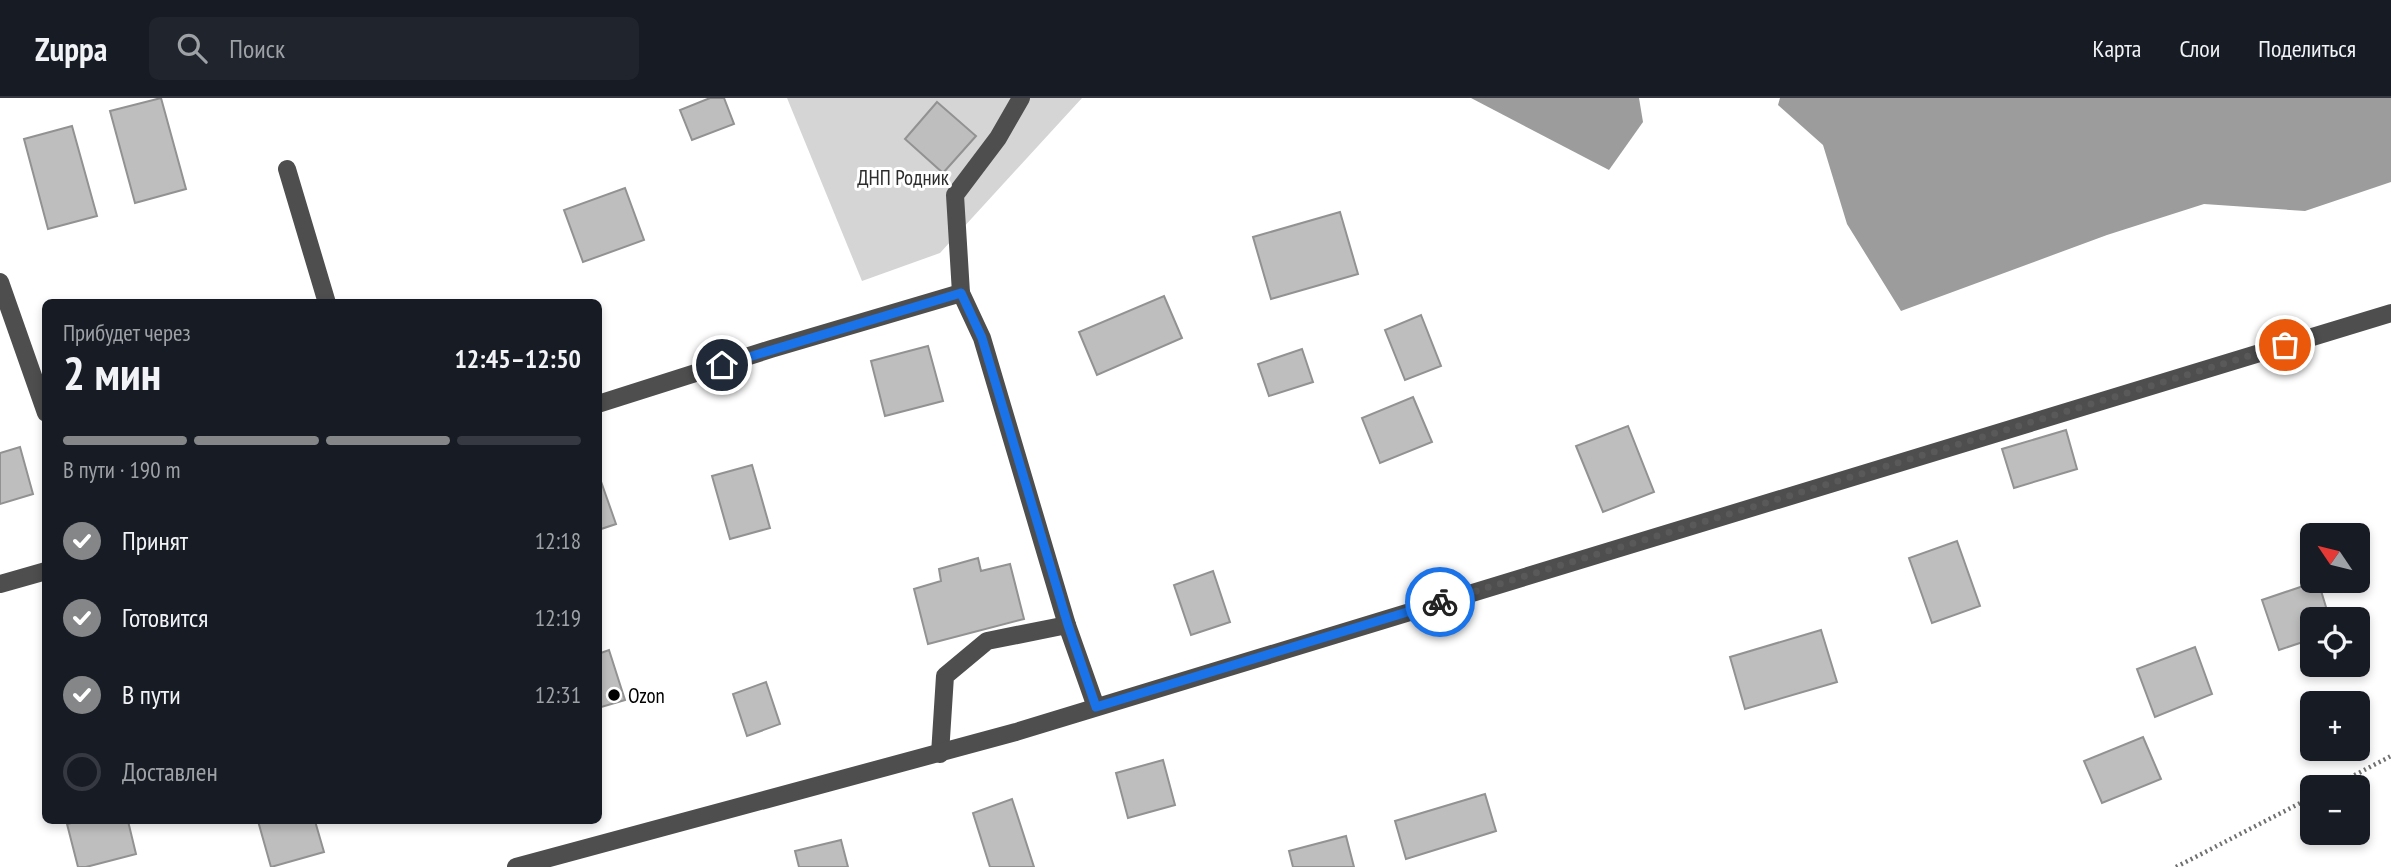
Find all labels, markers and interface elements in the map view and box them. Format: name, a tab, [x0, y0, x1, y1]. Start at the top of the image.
search box	[149, 17, 639, 80]
text: Zuppa	[35, 27, 107, 70]
icon: search	[173, 29, 211, 67]
text: Поиск	[229, 32, 285, 65]
text: Карта	[2093, 33, 2141, 64]
text: Слои	[2179, 33, 2220, 64]
text: Поделиться	[2258, 33, 2356, 64]
park label: ДНП Родник	[857, 164, 949, 191]
pin	[2255, 315, 2315, 375]
text: Прибудет через	[63, 318, 191, 347]
icon: bag	[2266, 326, 2304, 364]
pin	[692, 335, 752, 395]
text: 12:45–12:50	[454, 342, 581, 375]
text: 2 мин	[63, 343, 161, 403]
icon: home	[703, 346, 741, 384]
text: В пути · 190 m	[63, 455, 180, 484]
icon: check	[63, 522, 101, 560]
north arrow	[2300, 523, 2370, 593]
map controls	[2300, 523, 2370, 845]
text: Принят	[122, 524, 188, 557]
text: 12:18	[535, 526, 581, 555]
courier	[1405, 567, 1475, 637]
icon: bike	[1421, 583, 1459, 621]
icon: check	[63, 599, 101, 637]
text: Готовится	[122, 601, 208, 634]
text: 12:19	[535, 603, 581, 632]
button: locate	[2300, 607, 2370, 677]
icon: check	[63, 676, 101, 714]
text: В пути	[122, 678, 181, 711]
text: 12:31	[535, 680, 581, 709]
place label: Ozon	[628, 682, 665, 709]
marker: Ozon	[606, 687, 622, 703]
button: +	[2300, 691, 2370, 761]
text: Доставлен	[122, 755, 218, 788]
button: −	[2300, 775, 2370, 845]

